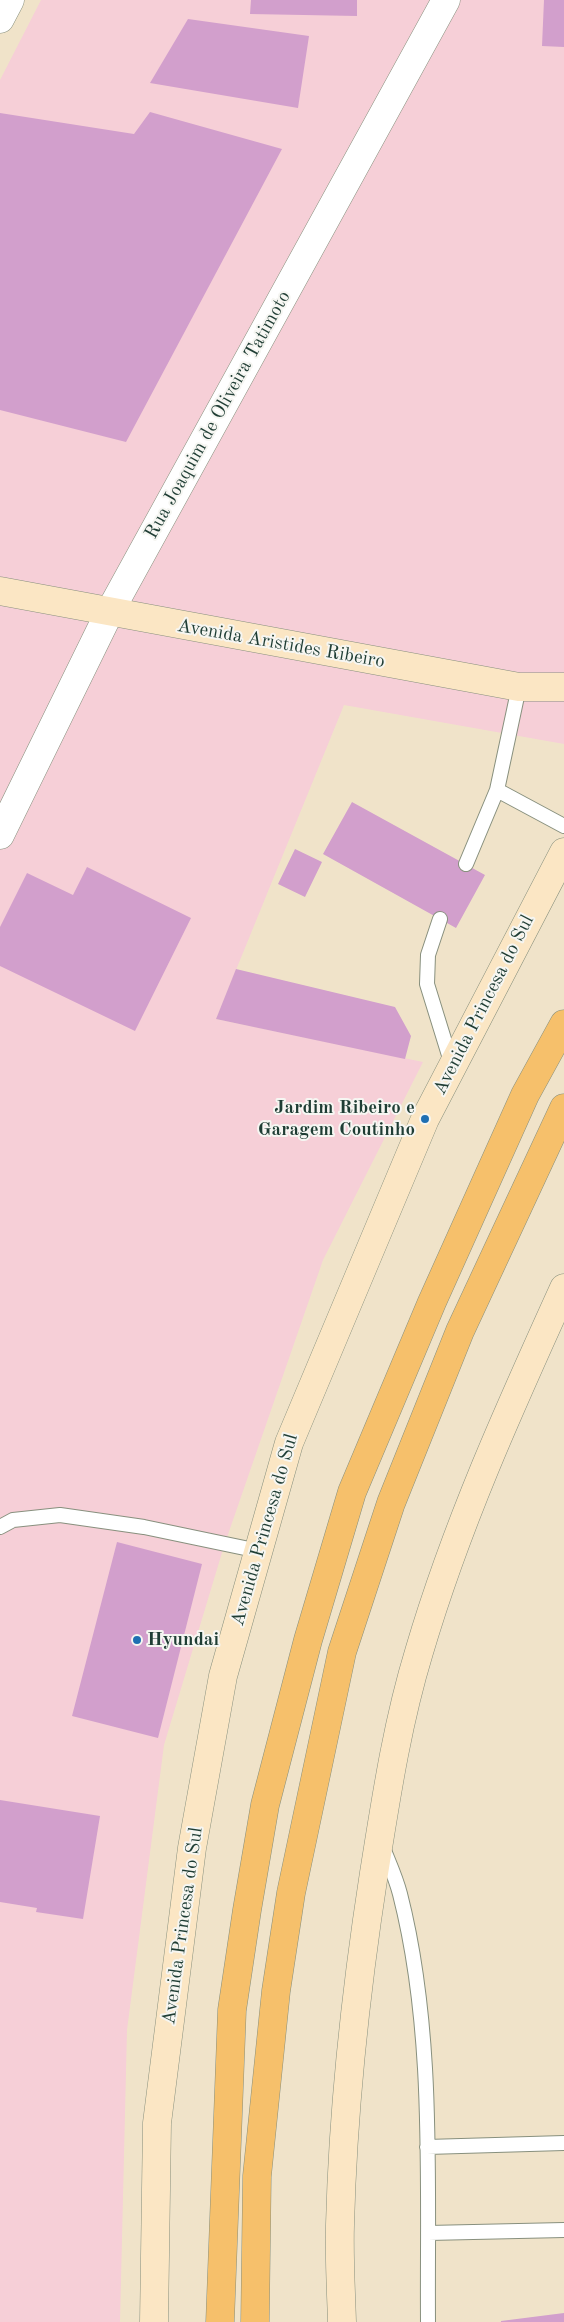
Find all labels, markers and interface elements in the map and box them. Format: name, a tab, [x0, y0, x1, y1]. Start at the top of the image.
street label: Rua Joaquim de Oliveira Tatimoto	[140, 287, 296, 543]
street label: Avenida Aristides Ribeiro	[175, 615, 387, 673]
street label: Avenida Princesa do Sul	[429, 911, 539, 1099]
place label: Jardim Ribeiro e Garagem Coutinho	[258, 1097, 415, 1141]
marker: Jardim Ribeiro e Garagem Coutinho	[419, 1113, 431, 1125]
street label: Avenida Princesa do Sul	[227, 1431, 303, 1629]
place label: Hyundai	[147, 1629, 219, 1651]
marker: Hyundai	[131, 1634, 143, 1646]
street label: Avenida Princesa do Sul	[158, 1826, 208, 2026]

